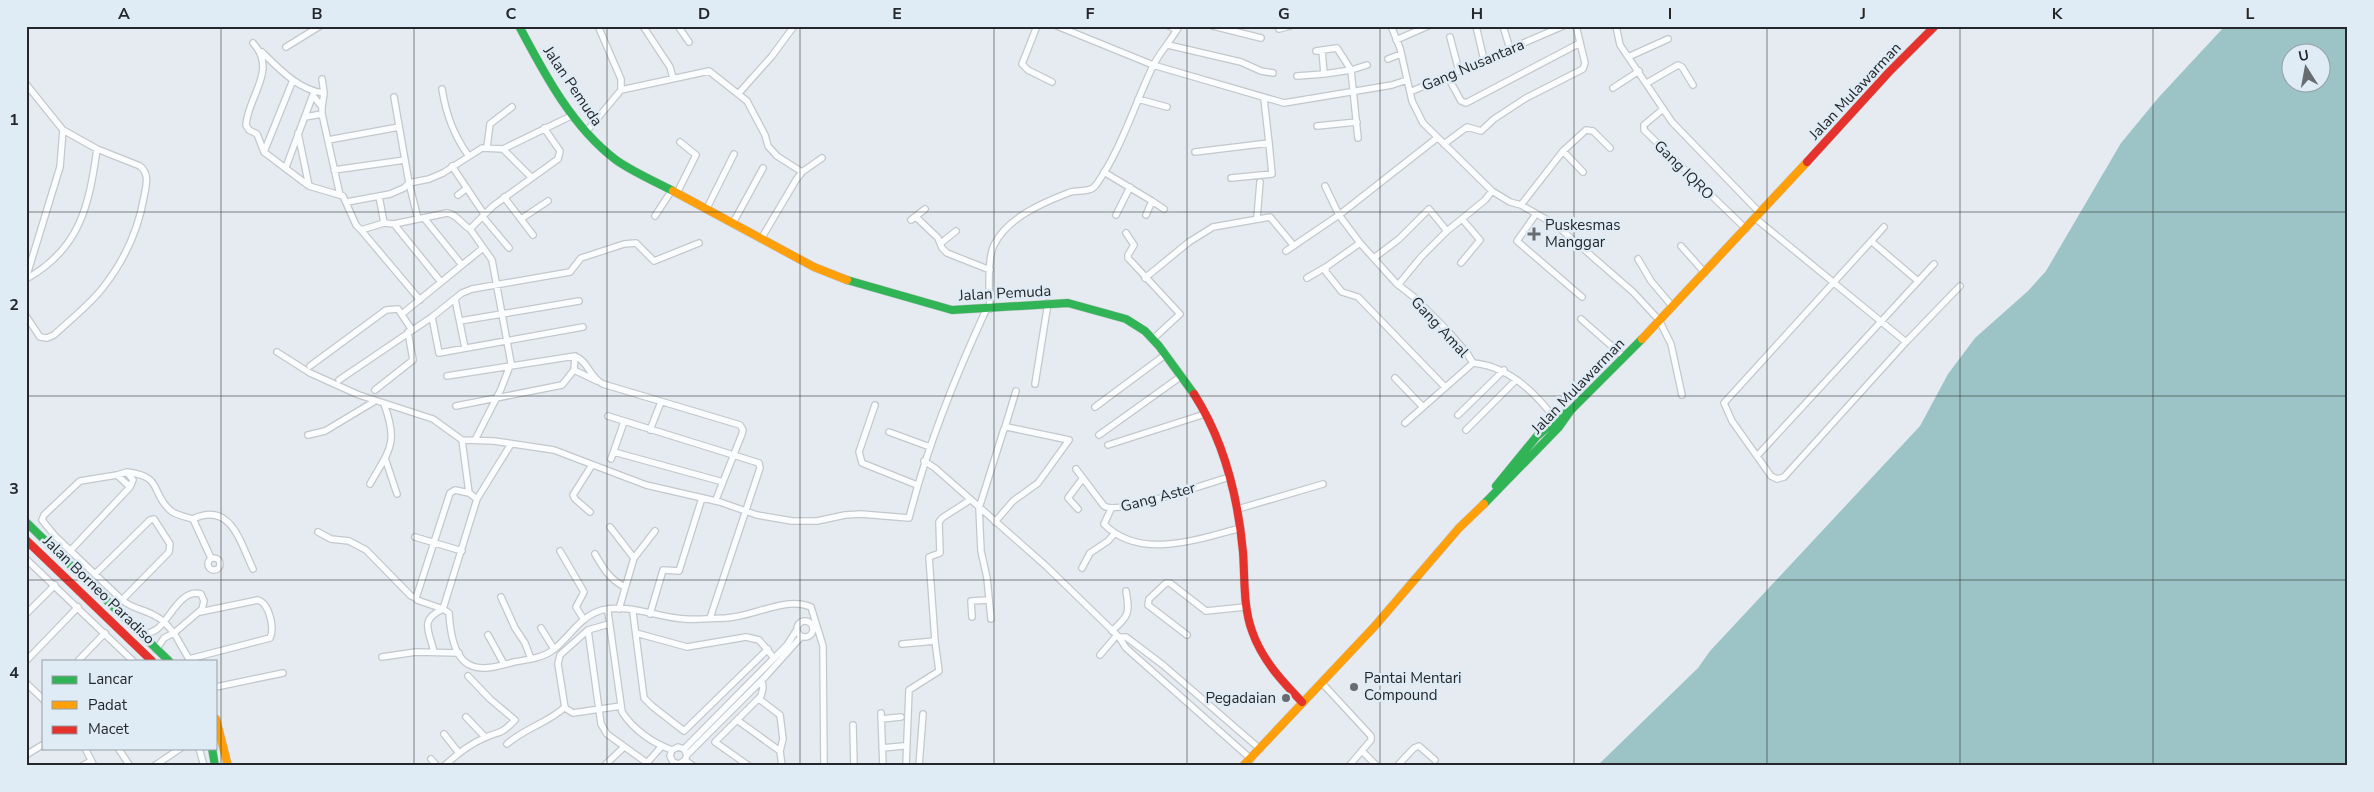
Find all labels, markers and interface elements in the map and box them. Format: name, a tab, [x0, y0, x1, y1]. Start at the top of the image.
text: A	[118, 3, 130, 25]
text: B	[311, 3, 323, 25]
text: C	[506, 3, 517, 25]
text: D	[698, 3, 710, 25]
text: E	[892, 3, 902, 25]
text: F	[1086, 3, 1095, 25]
text: G	[1278, 3, 1290, 25]
text: H	[1471, 3, 1483, 25]
text: I	[1668, 3, 1672, 25]
text: J	[1859, 3, 1866, 25]
text: K	[2052, 3, 2064, 25]
text: L	[2246, 3, 2255, 25]
street label: Gang Nusantara	[1419, 34, 1527, 96]
street label: Jalan Mulawarman	[1804, 38, 1905, 145]
street label: Jalan Pemuda	[538, 41, 607, 130]
north arrow	[2282, 42, 2332, 92]
text: U	[2297, 45, 2311, 66]
text: 1	[9, 109, 19, 131]
street label: Gang IQRO	[1650, 136, 1718, 204]
place label: Puskesmas Manggar	[1545, 215, 1621, 252]
marker: Puskesmas Manggar	[1527, 227, 1541, 241]
street label: Jalan Pemuda	[957, 281, 1052, 305]
street label: Gang Amal	[1407, 292, 1474, 362]
text: 2	[9, 294, 19, 316]
street label: Jalan Mulawarman	[1526, 334, 1629, 439]
street label: Gang Aster	[1118, 477, 1198, 517]
text: 3	[9, 478, 19, 500]
street label: Jalan Borneo Paradiso	[38, 531, 159, 649]
legend	[42, 660, 218, 750]
text: 4	[9, 662, 19, 684]
place label: Pantai Mentari Compound	[1364, 668, 1462, 705]
text: Lancar	[88, 669, 133, 689]
marker: Pantai Mentari Compound	[1348, 681, 1360, 693]
place label: Pegadaian	[1205, 688, 1276, 708]
marker: Pegadaian	[1280, 692, 1292, 704]
text: Padat	[88, 695, 128, 715]
text: Macet	[88, 719, 130, 739]

